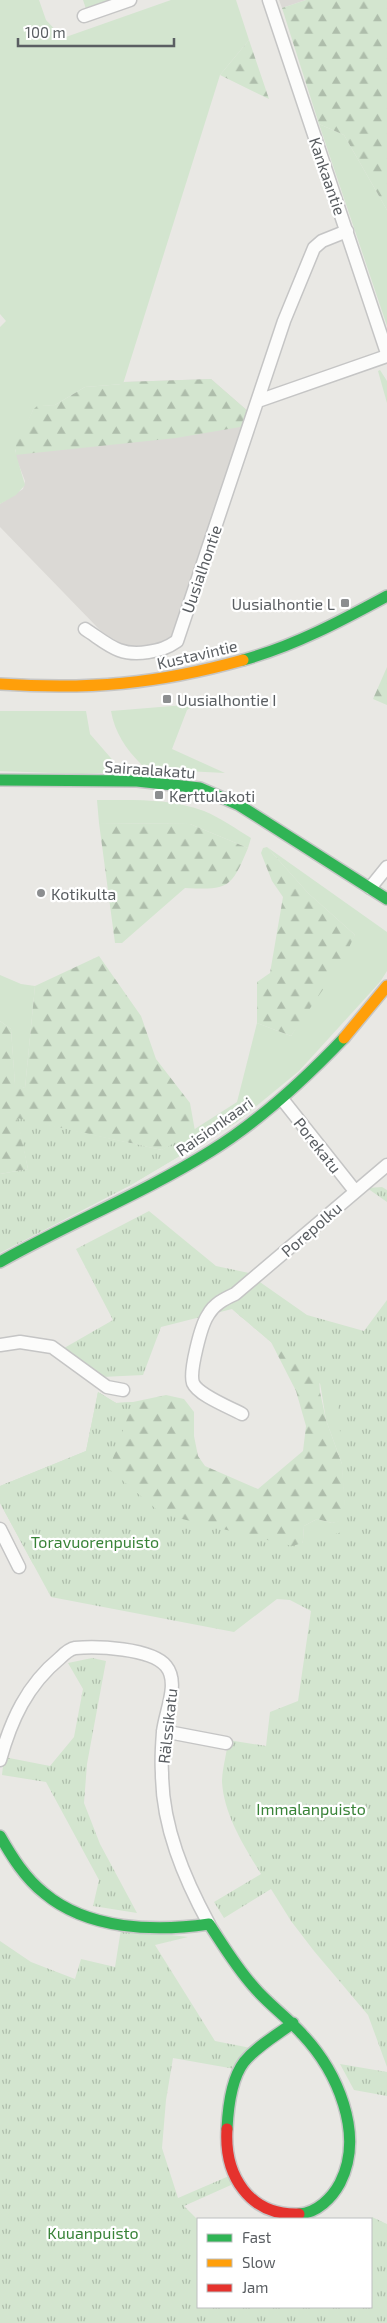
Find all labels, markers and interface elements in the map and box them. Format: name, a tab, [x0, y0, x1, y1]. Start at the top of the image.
scale bar	[18, 15, 174, 47]
text: 100 m	[25, 23, 66, 41]
street label: Kankaantie	[306, 135, 350, 217]
street label: Uusialhontie	[177, 523, 225, 615]
place label: Uusialhontie L	[231, 594, 335, 613]
marker: Uusialhontie L	[339, 597, 351, 609]
street label: Kustavintie	[155, 636, 239, 672]
place label: Uusialhontie I	[177, 690, 277, 709]
marker: Uusialhontie I	[161, 693, 173, 705]
street label: Sairaalakatu	[104, 756, 196, 782]
place label: Kerttulakoti	[169, 786, 255, 805]
marker: Kerttulakoti	[153, 789, 165, 801]
place label: Kotikulta	[51, 884, 116, 903]
marker: Kotikulta	[35, 887, 47, 899]
street label: Raisionkaari	[172, 1093, 256, 1159]
street label: Porekatu	[290, 1113, 346, 1177]
street label: Porepolku	[277, 1198, 345, 1260]
park label: Toravuorenpuisto	[31, 1532, 159, 1551]
street label: Rälssikatu	[154, 1687, 180, 1765]
park label: Immalanpuisto	[256, 1799, 366, 1818]
legend	[197, 2218, 372, 2308]
park label: Kuuanpuisto	[47, 2223, 139, 2242]
text: Fast	[242, 2228, 272, 2246]
text: Slow	[242, 2253, 276, 2271]
text: Jam	[242, 2278, 268, 2296]

